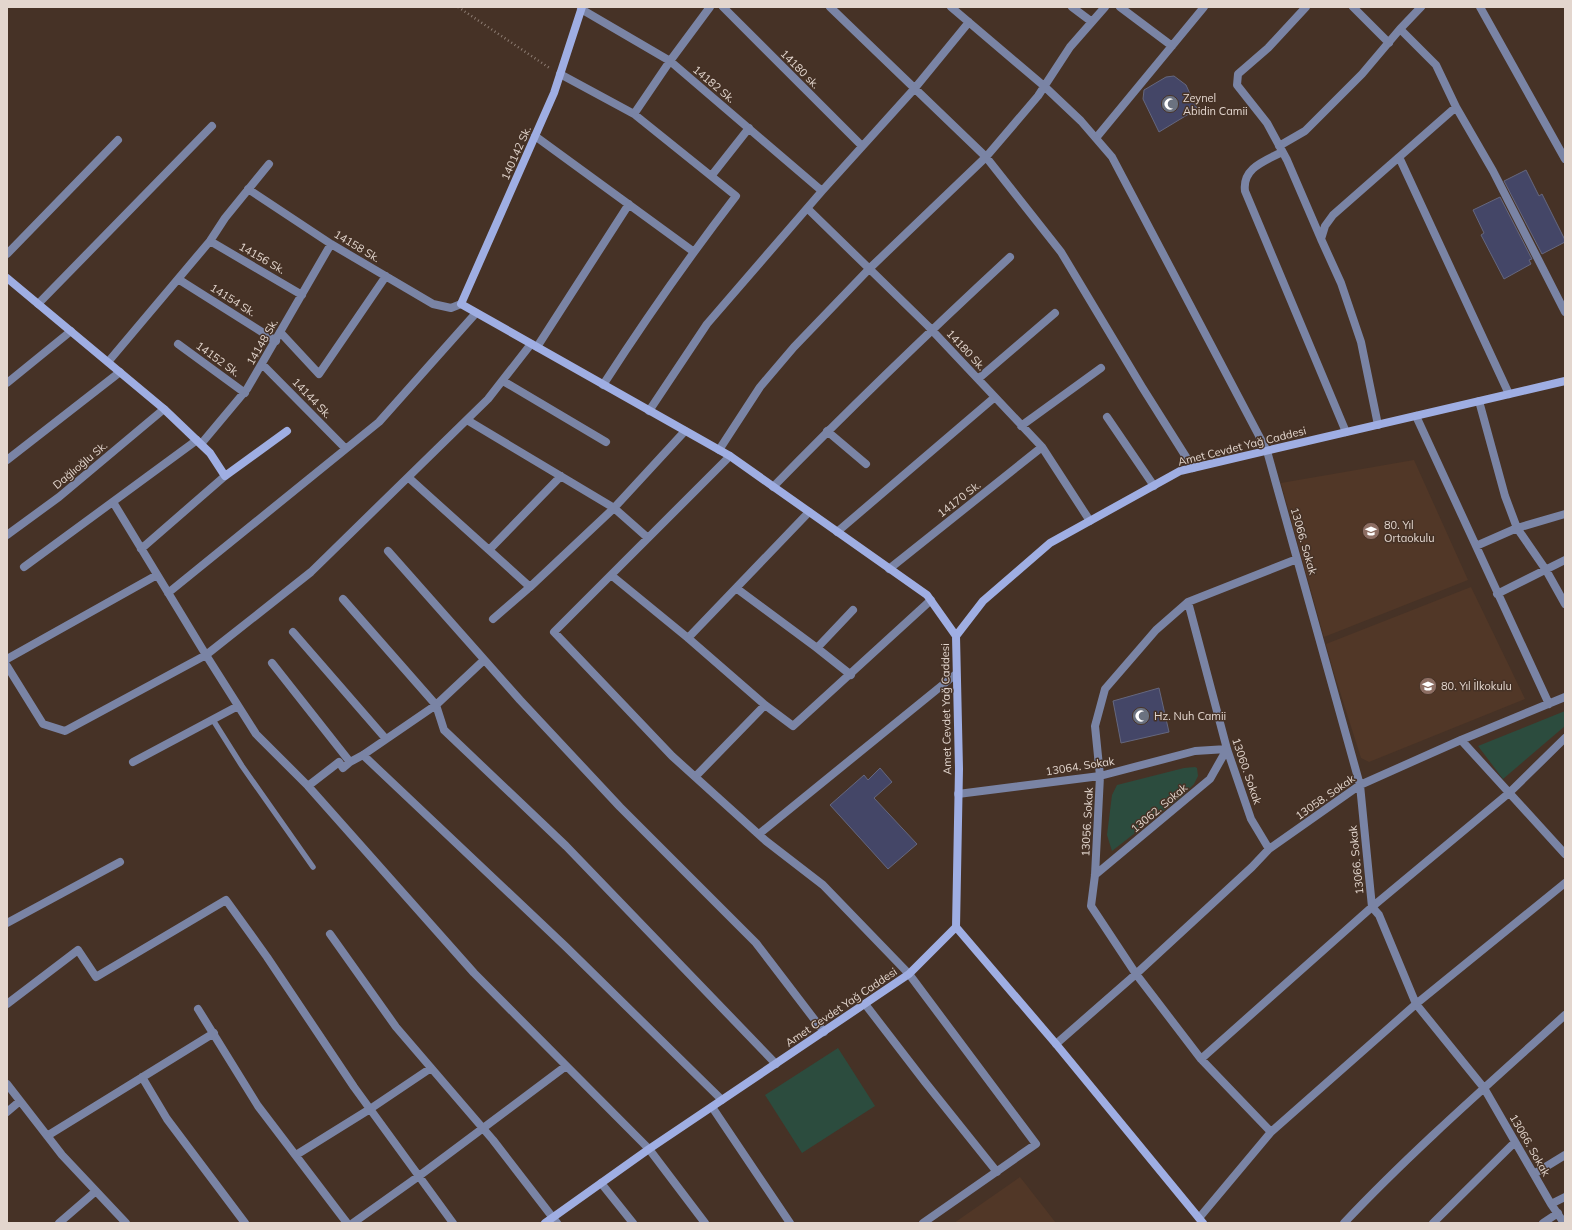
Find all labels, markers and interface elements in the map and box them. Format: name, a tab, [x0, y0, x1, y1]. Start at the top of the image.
street label: 14180 sk.	[777, 46, 823, 92]
street label: 14182 Sk.	[690, 62, 738, 106]
place label: Zeynel Abidin Camii	[1183, 91, 1248, 118]
mosque icon: Zeynel Abidin Camii	[1160, 94, 1180, 114]
street label: 140142 Sk.	[498, 124, 534, 182]
street label: 14158 Sk.	[332, 227, 382, 265]
street label: 14156 Sk.	[236, 239, 288, 277]
street label: 14154 Sk.	[208, 281, 258, 319]
street label: 14148 Sk.	[243, 316, 281, 368]
street label: 14180 Sk.	[943, 327, 989, 373]
street label: 14152 Sk.	[193, 338, 243, 380]
street label: 14144 Sk.	[289, 375, 335, 421]
street label: Amet Cevdet Yağ Caddesi	[1176, 423, 1308, 469]
street label: Dağlıoğlu Sk.	[50, 438, 110, 492]
street label: 14170 Sk.	[935, 478, 983, 520]
street label: 13066. Sokak	[1288, 506, 1320, 577]
place label: 80. Yıl Ortaokulu	[1384, 518, 1434, 545]
school or university icon: 80. Yıl Ortaokulu	[1361, 521, 1381, 541]
street label: Amet Cevdet Yağ Caddesi	[938, 643, 954, 775]
school or university icon: 80. Yıl İlkokulu	[1418, 676, 1438, 696]
place label: 80. Yıl İlkokulu	[1441, 679, 1512, 693]
mosque icon: Hz. Nuh Camii	[1131, 706, 1151, 726]
place label: Hz. Nuh Camii	[1154, 709, 1226, 723]
street label: 13060. Sokak	[1229, 736, 1265, 806]
street label: 13064. Sokak	[1045, 754, 1116, 778]
street label: 13058. Sokak	[1293, 771, 1358, 823]
street label: 13062. Sokak	[1128, 780, 1190, 836]
street label: 13056. Sokak	[1078, 787, 1096, 857]
street label: 13066. Sokak	[1345, 824, 1367, 895]
street label: Amet Cevdet Yağ Caddesi	[782, 964, 900, 1050]
street label: 13066. Sokak	[1507, 1111, 1554, 1179]

